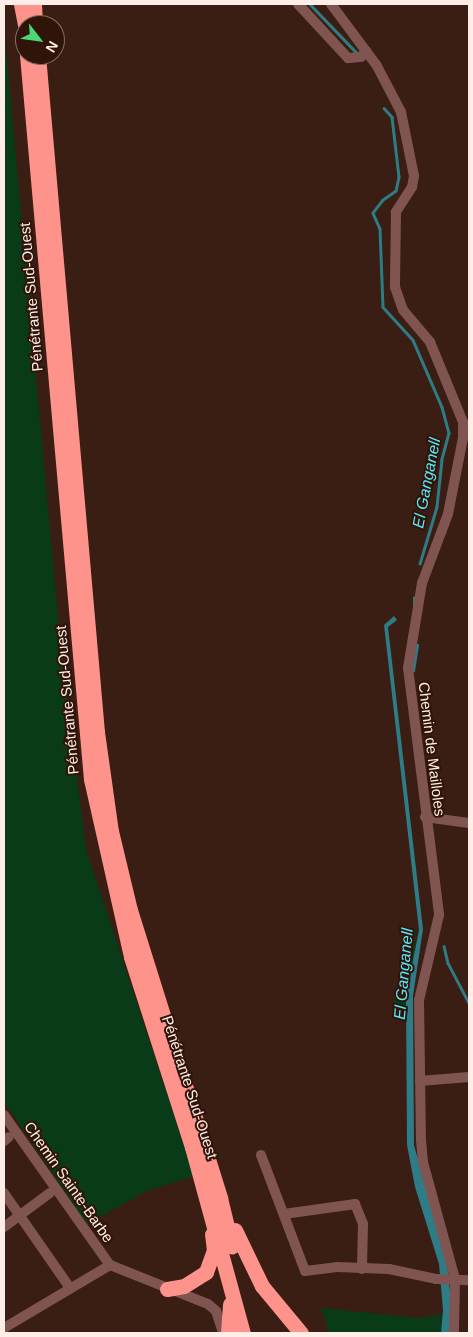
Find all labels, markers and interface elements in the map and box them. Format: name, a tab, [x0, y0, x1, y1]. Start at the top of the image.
north arrow	[15, 15, 65, 65]
text: N	[43, 39, 62, 55]
street label: Pénétrante Sud-Ouest	[16, 222, 46, 372]
water label: El Ganganell	[409, 436, 445, 530]
street label: Pénétrante Sud-Ouest	[52, 625, 82, 775]
street label: Chemin de Mailloles	[415, 681, 449, 817]
water label: El Ganganell	[390, 928, 418, 1020]
street label: Pénétrante Sud-Ouest	[158, 1013, 222, 1161]
street label: Chemin Sainte-Barbe	[20, 1118, 118, 1246]

